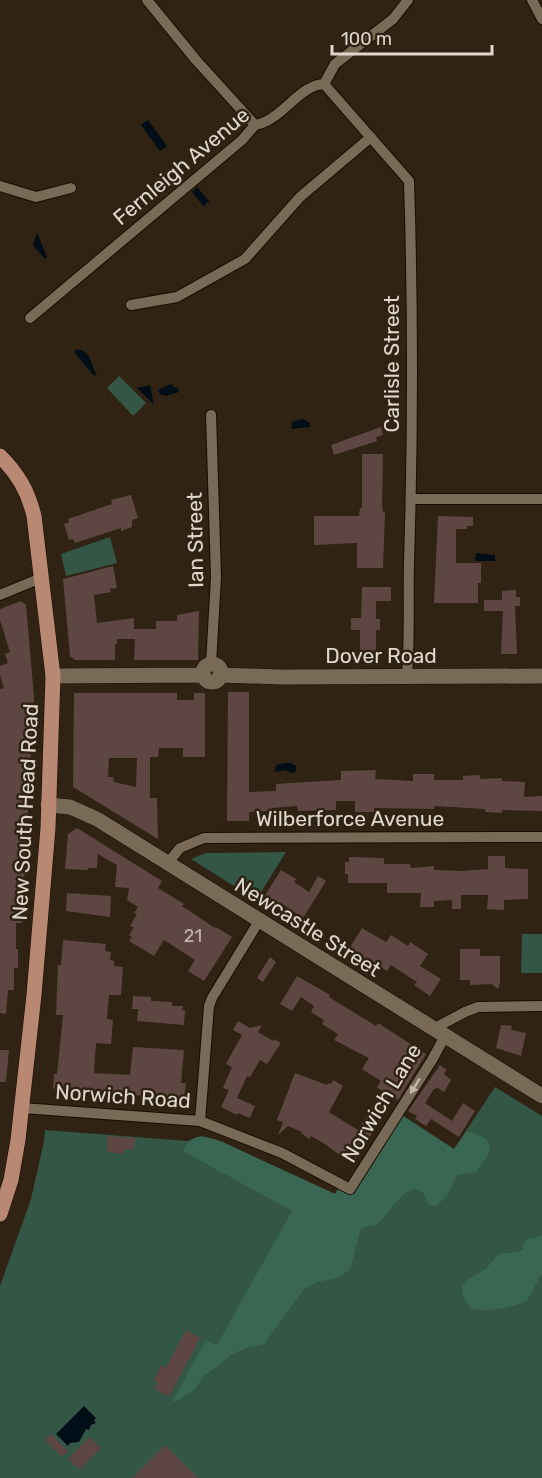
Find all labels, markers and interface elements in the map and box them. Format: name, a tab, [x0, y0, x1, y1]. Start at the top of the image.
scale bar	[332, 18, 492, 56]
text: 100 m	[341, 28, 392, 50]
street label: Fernleigh Avenue	[108, 102, 254, 230]
street label: Carlisle Street	[379, 295, 404, 433]
street label: Ian Street	[182, 492, 208, 588]
street label: Dover Road	[325, 643, 437, 668]
street label: New South Head Road	[7, 703, 43, 921]
street label: Wilberforce Avenue	[256, 806, 444, 831]
street label: Newcastle Street	[230, 872, 386, 982]
house number: 21	[184, 925, 202, 947]
street label: Norwich Lane	[336, 1039, 426, 1167]
one-way arrow	[410, 1078, 421, 1095]
street label: Norwich Road	[54, 1079, 192, 1113]

